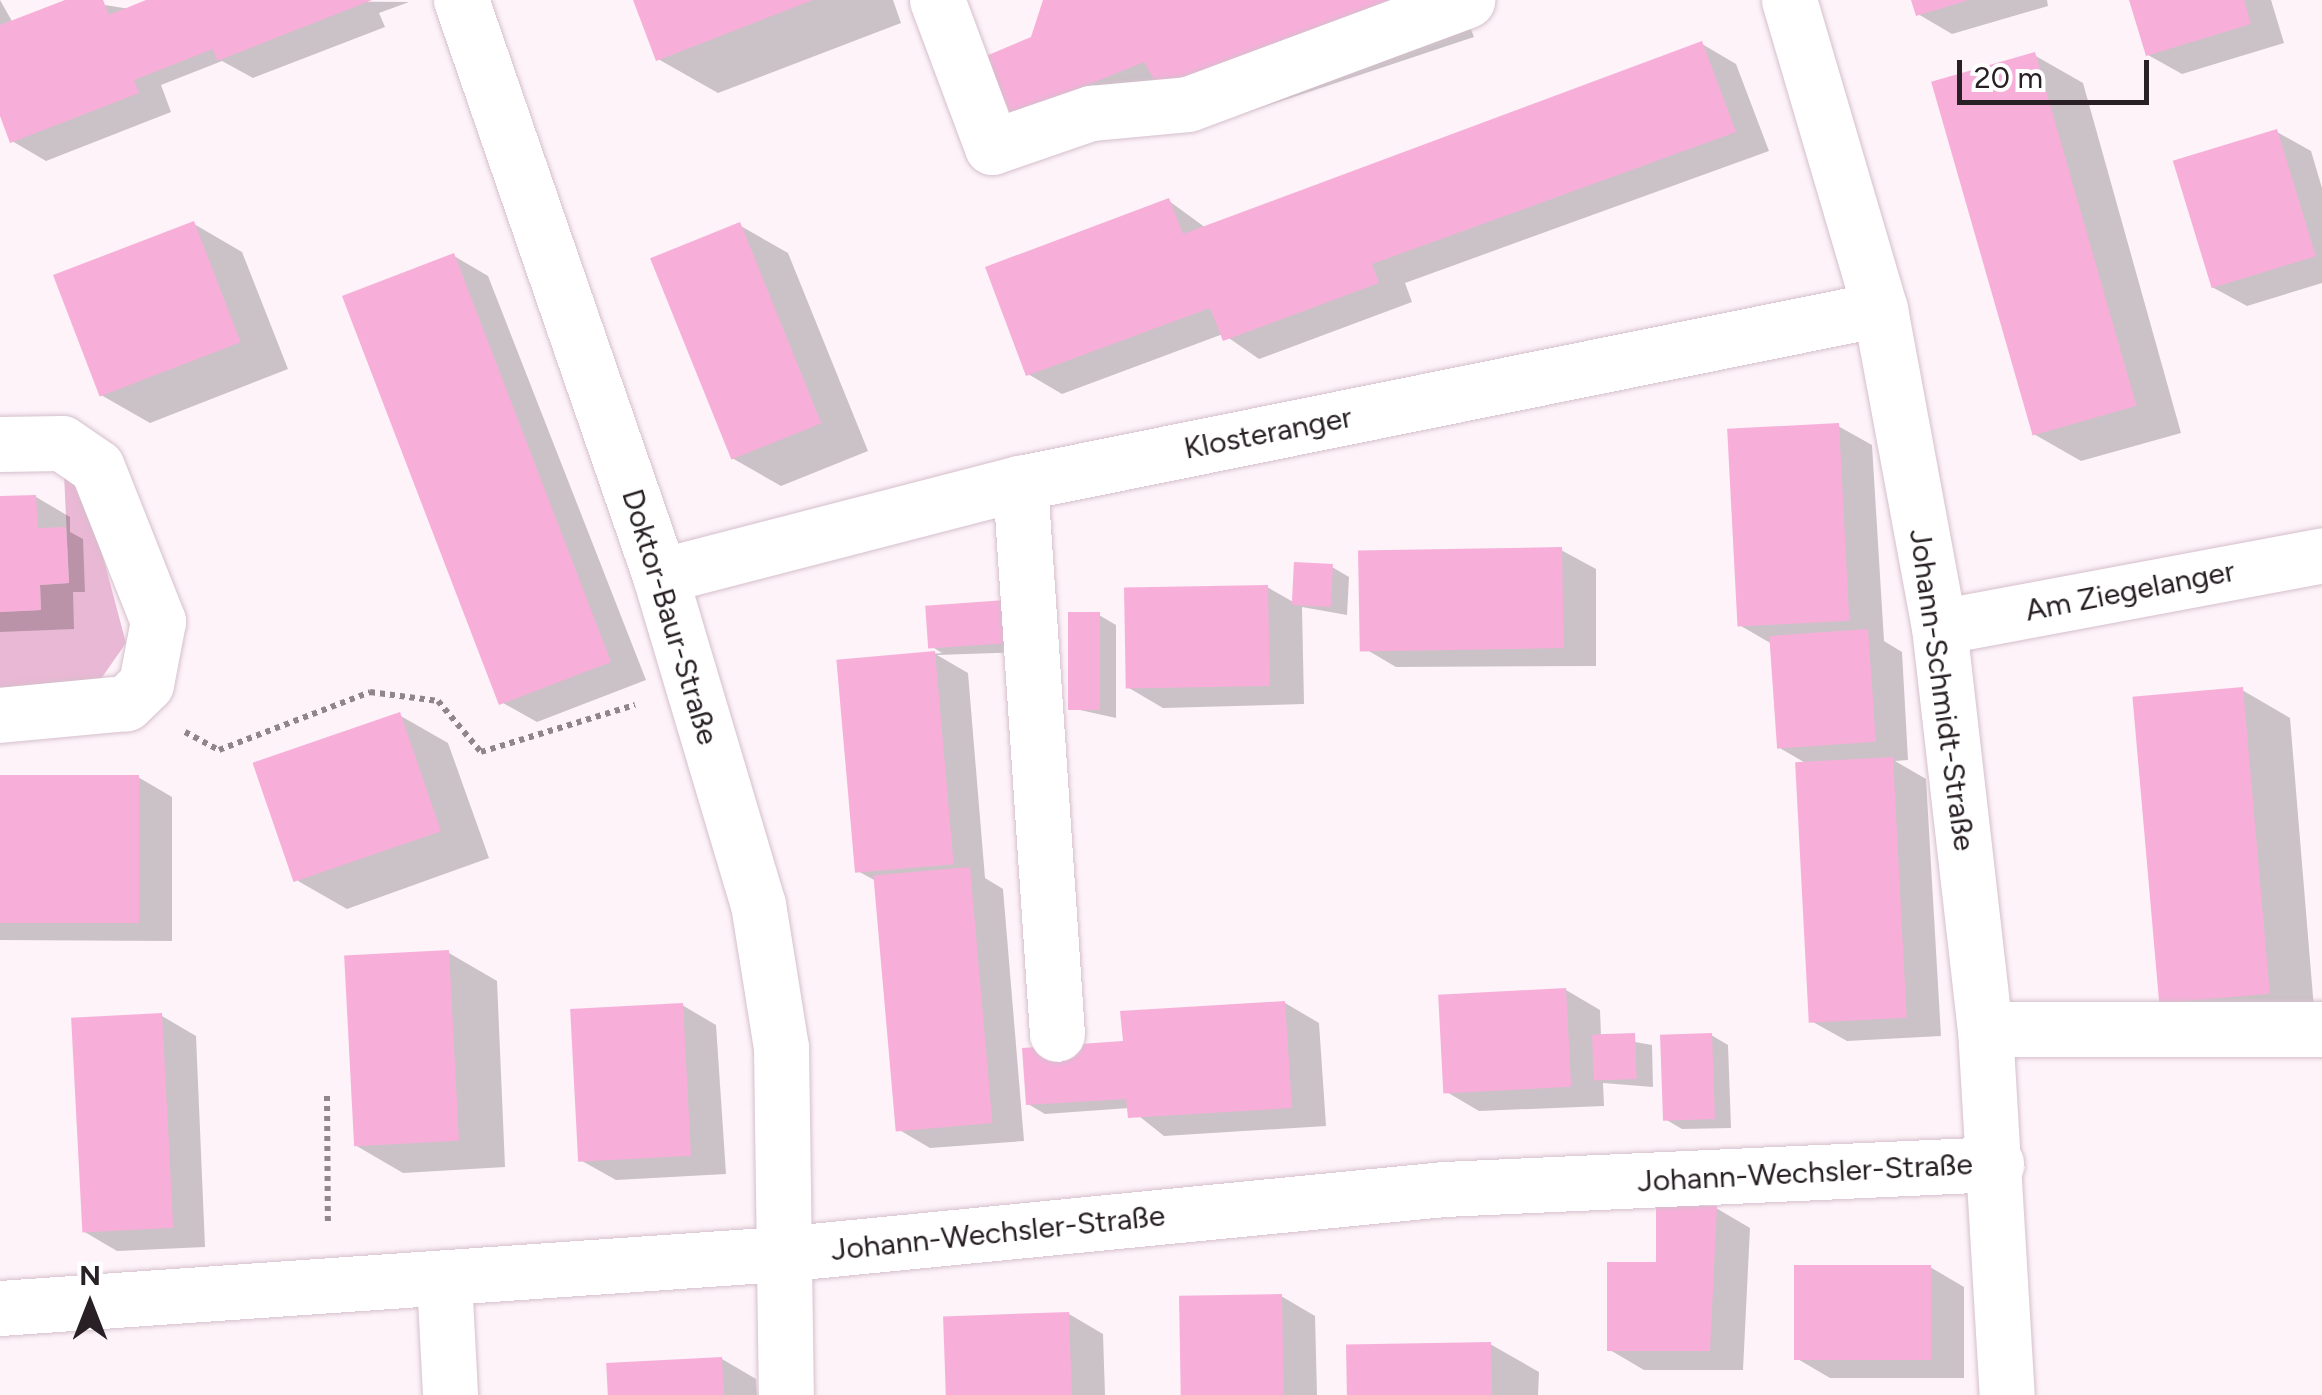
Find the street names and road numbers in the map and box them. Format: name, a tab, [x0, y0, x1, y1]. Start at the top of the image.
street label: Klosteranger	[1181, 399, 1355, 467]
street label: Doktor-Baur-Straße	[614, 485, 726, 749]
street label: Johann-Schmidt-Straße	[1902, 527, 1982, 853]
street label: Am Ziegelanger	[2022, 553, 2238, 629]
street label: Johann-Wechsler-Straße	[1636, 1146, 1974, 1200]
street label: Johann-Wechsler-Straße	[829, 1198, 1167, 1268]

